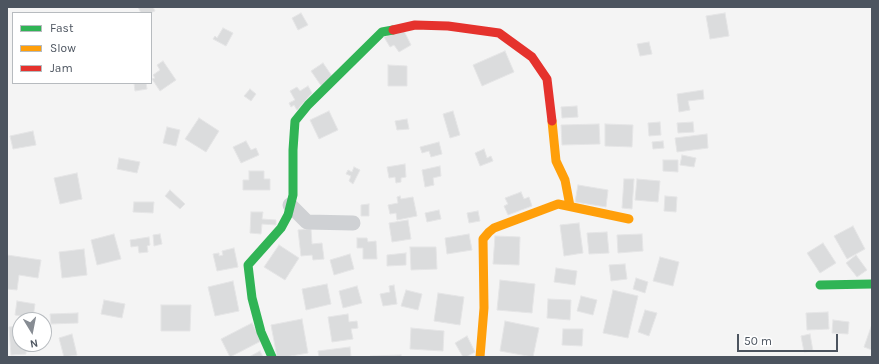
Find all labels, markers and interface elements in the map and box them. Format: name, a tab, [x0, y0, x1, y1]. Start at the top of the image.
legend	[12, 12, 152, 84]
text: Fast	[50, 21, 73, 35]
text: Slow	[50, 41, 76, 55]
text: Jam	[50, 61, 73, 75]
north arrow	[12, 312, 52, 352]
scale bar	[739, 326, 840, 352]
text: 50 m	[744, 334, 772, 348]
text: N	[29, 336, 39, 350]

